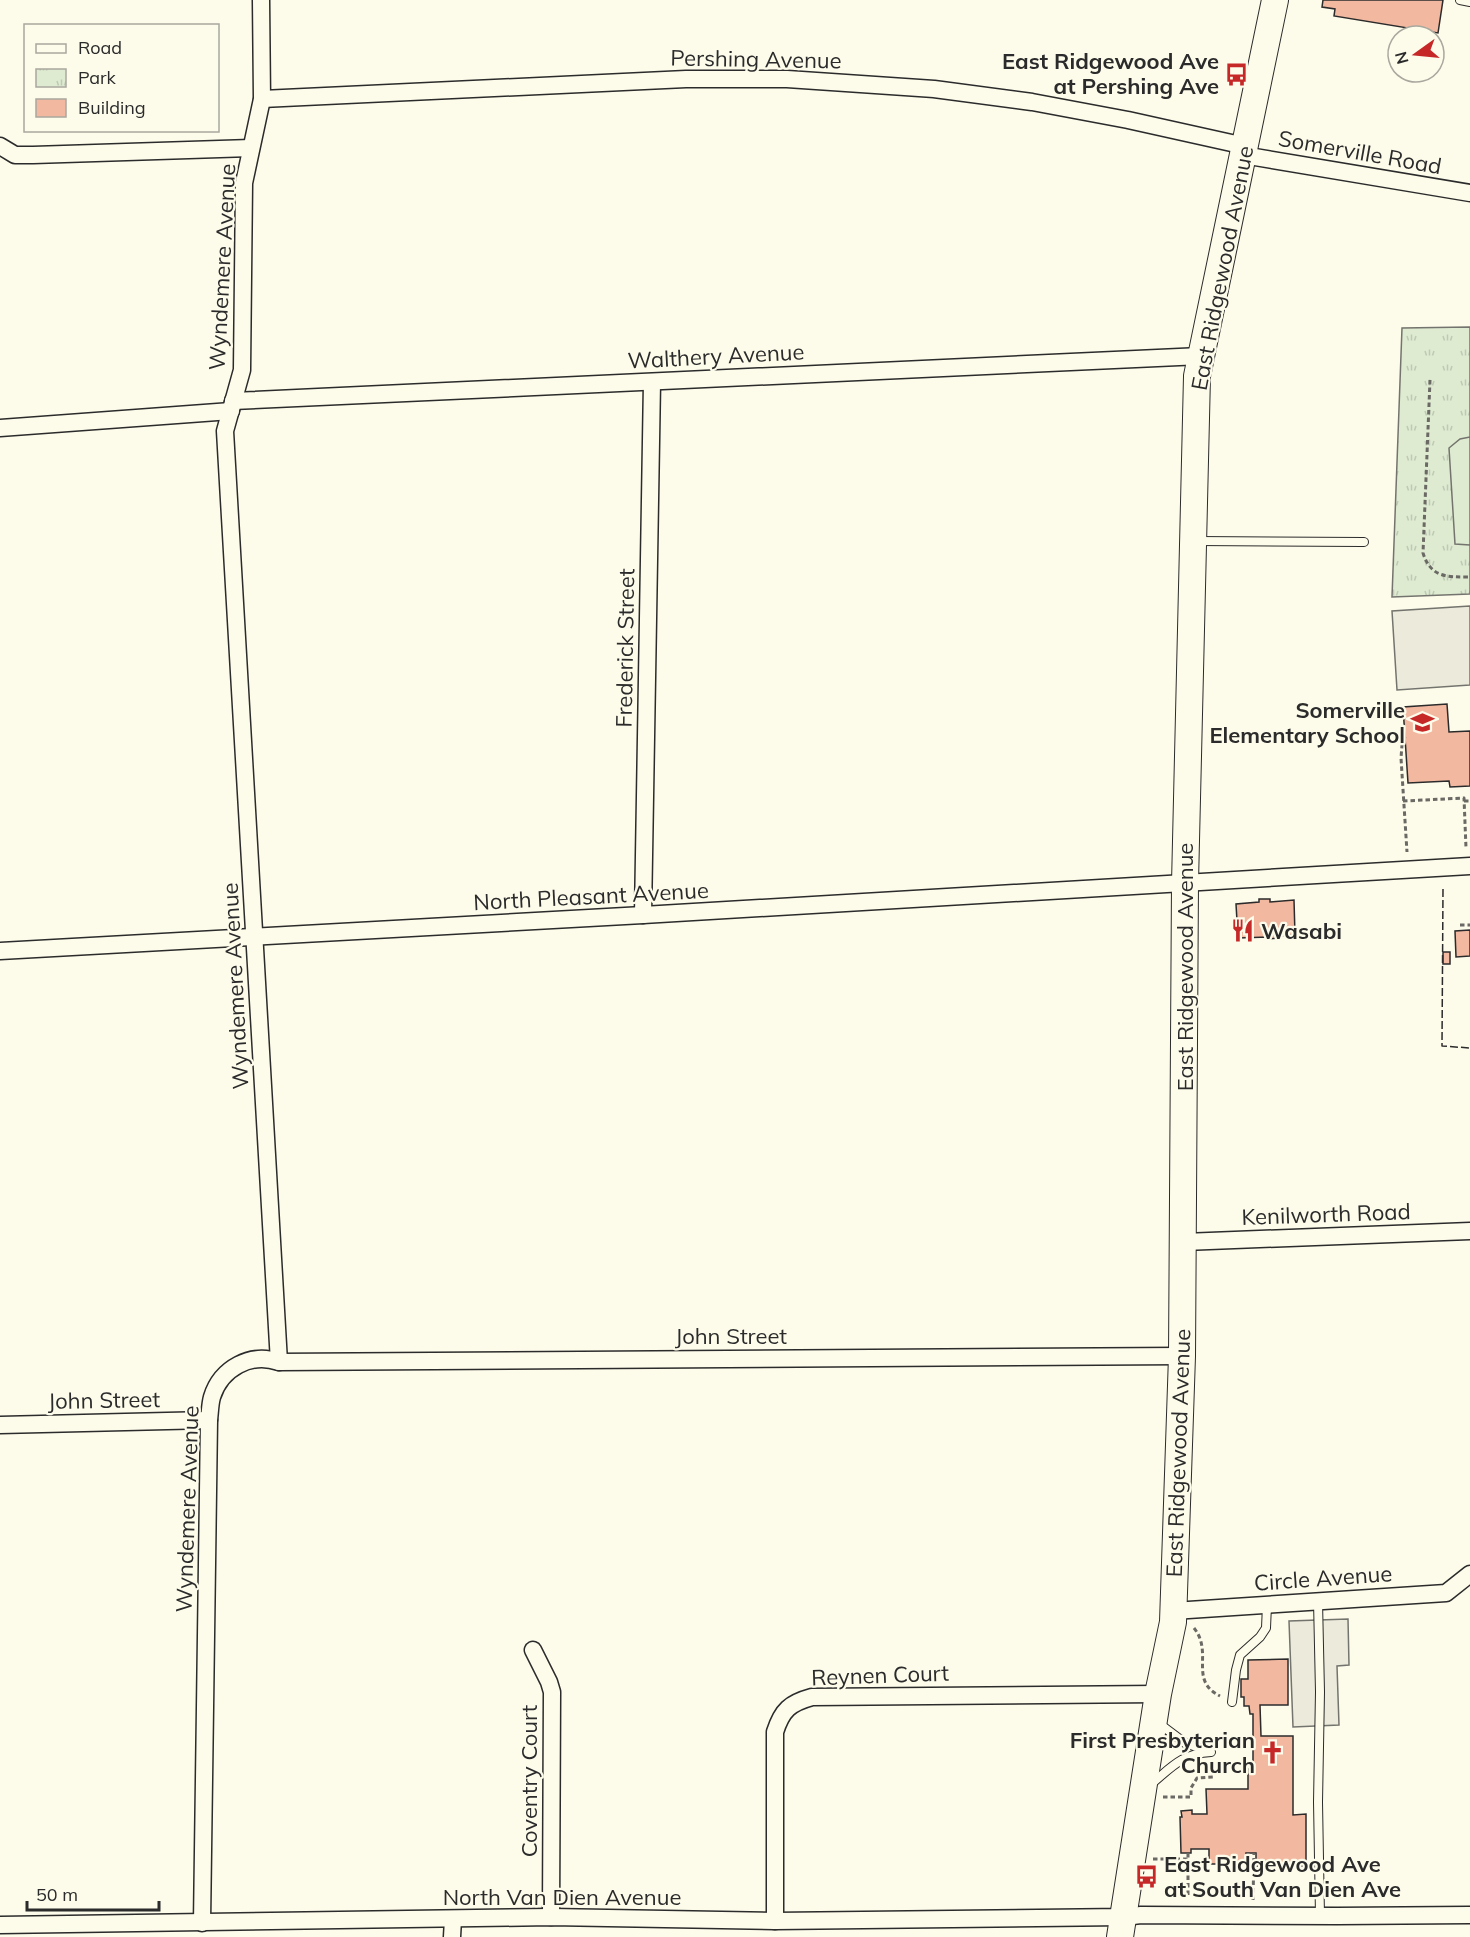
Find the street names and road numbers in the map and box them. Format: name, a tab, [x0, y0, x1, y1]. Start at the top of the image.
street label: Pershing Avenue	[670, 44, 842, 74]
street label: Somerville Road	[1276, 124, 1444, 180]
street label: East Ridgewood Avenue	[1185, 143, 1259, 393]
street label: Wyndemere Avenue	[203, 163, 241, 371]
street label: Walthery Avenue	[627, 337, 805, 375]
street label: Frederick Street	[610, 568, 640, 728]
street label: East Ridgewood Avenue	[1171, 843, 1199, 1091]
street label: North Pleasant Avenue	[473, 876, 709, 916]
street label: Wyndemere Avenue	[216, 882, 254, 1090]
street label: Kenilworth Road	[1241, 1197, 1411, 1231]
street label: John Street	[675, 1322, 787, 1350]
street label: East Ridgewood Avenue	[1160, 1328, 1196, 1578]
street label: John Street	[48, 1385, 161, 1415]
street label: Wyndemere Avenue	[169, 1405, 205, 1613]
street label: Circle Avenue	[1253, 1559, 1393, 1597]
street label: Reynen Court	[811, 1659, 950, 1691]
street label: Coventry Court	[515, 1704, 543, 1857]
street label: North Van Dien Avenue	[443, 1883, 681, 1911]

